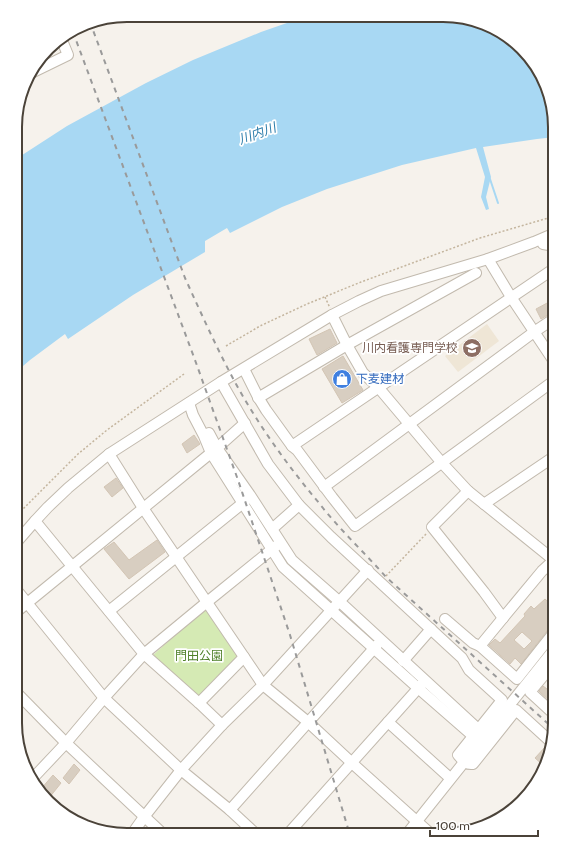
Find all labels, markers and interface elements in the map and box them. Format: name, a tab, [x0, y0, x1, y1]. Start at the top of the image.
water label: 川内川	[236, 118, 280, 147]
school or university icon: 川内看護専門学校	[461, 337, 483, 359]
place label: 川内看護専門学校	[362, 340, 458, 355]
shop icon: 下麦建材	[331, 368, 353, 390]
place label: 下麦建材	[356, 371, 404, 386]
park label: 門田公園	[175, 648, 223, 663]
scale bar	[430, 812, 538, 838]
text: 100 m	[436, 818, 470, 833]

